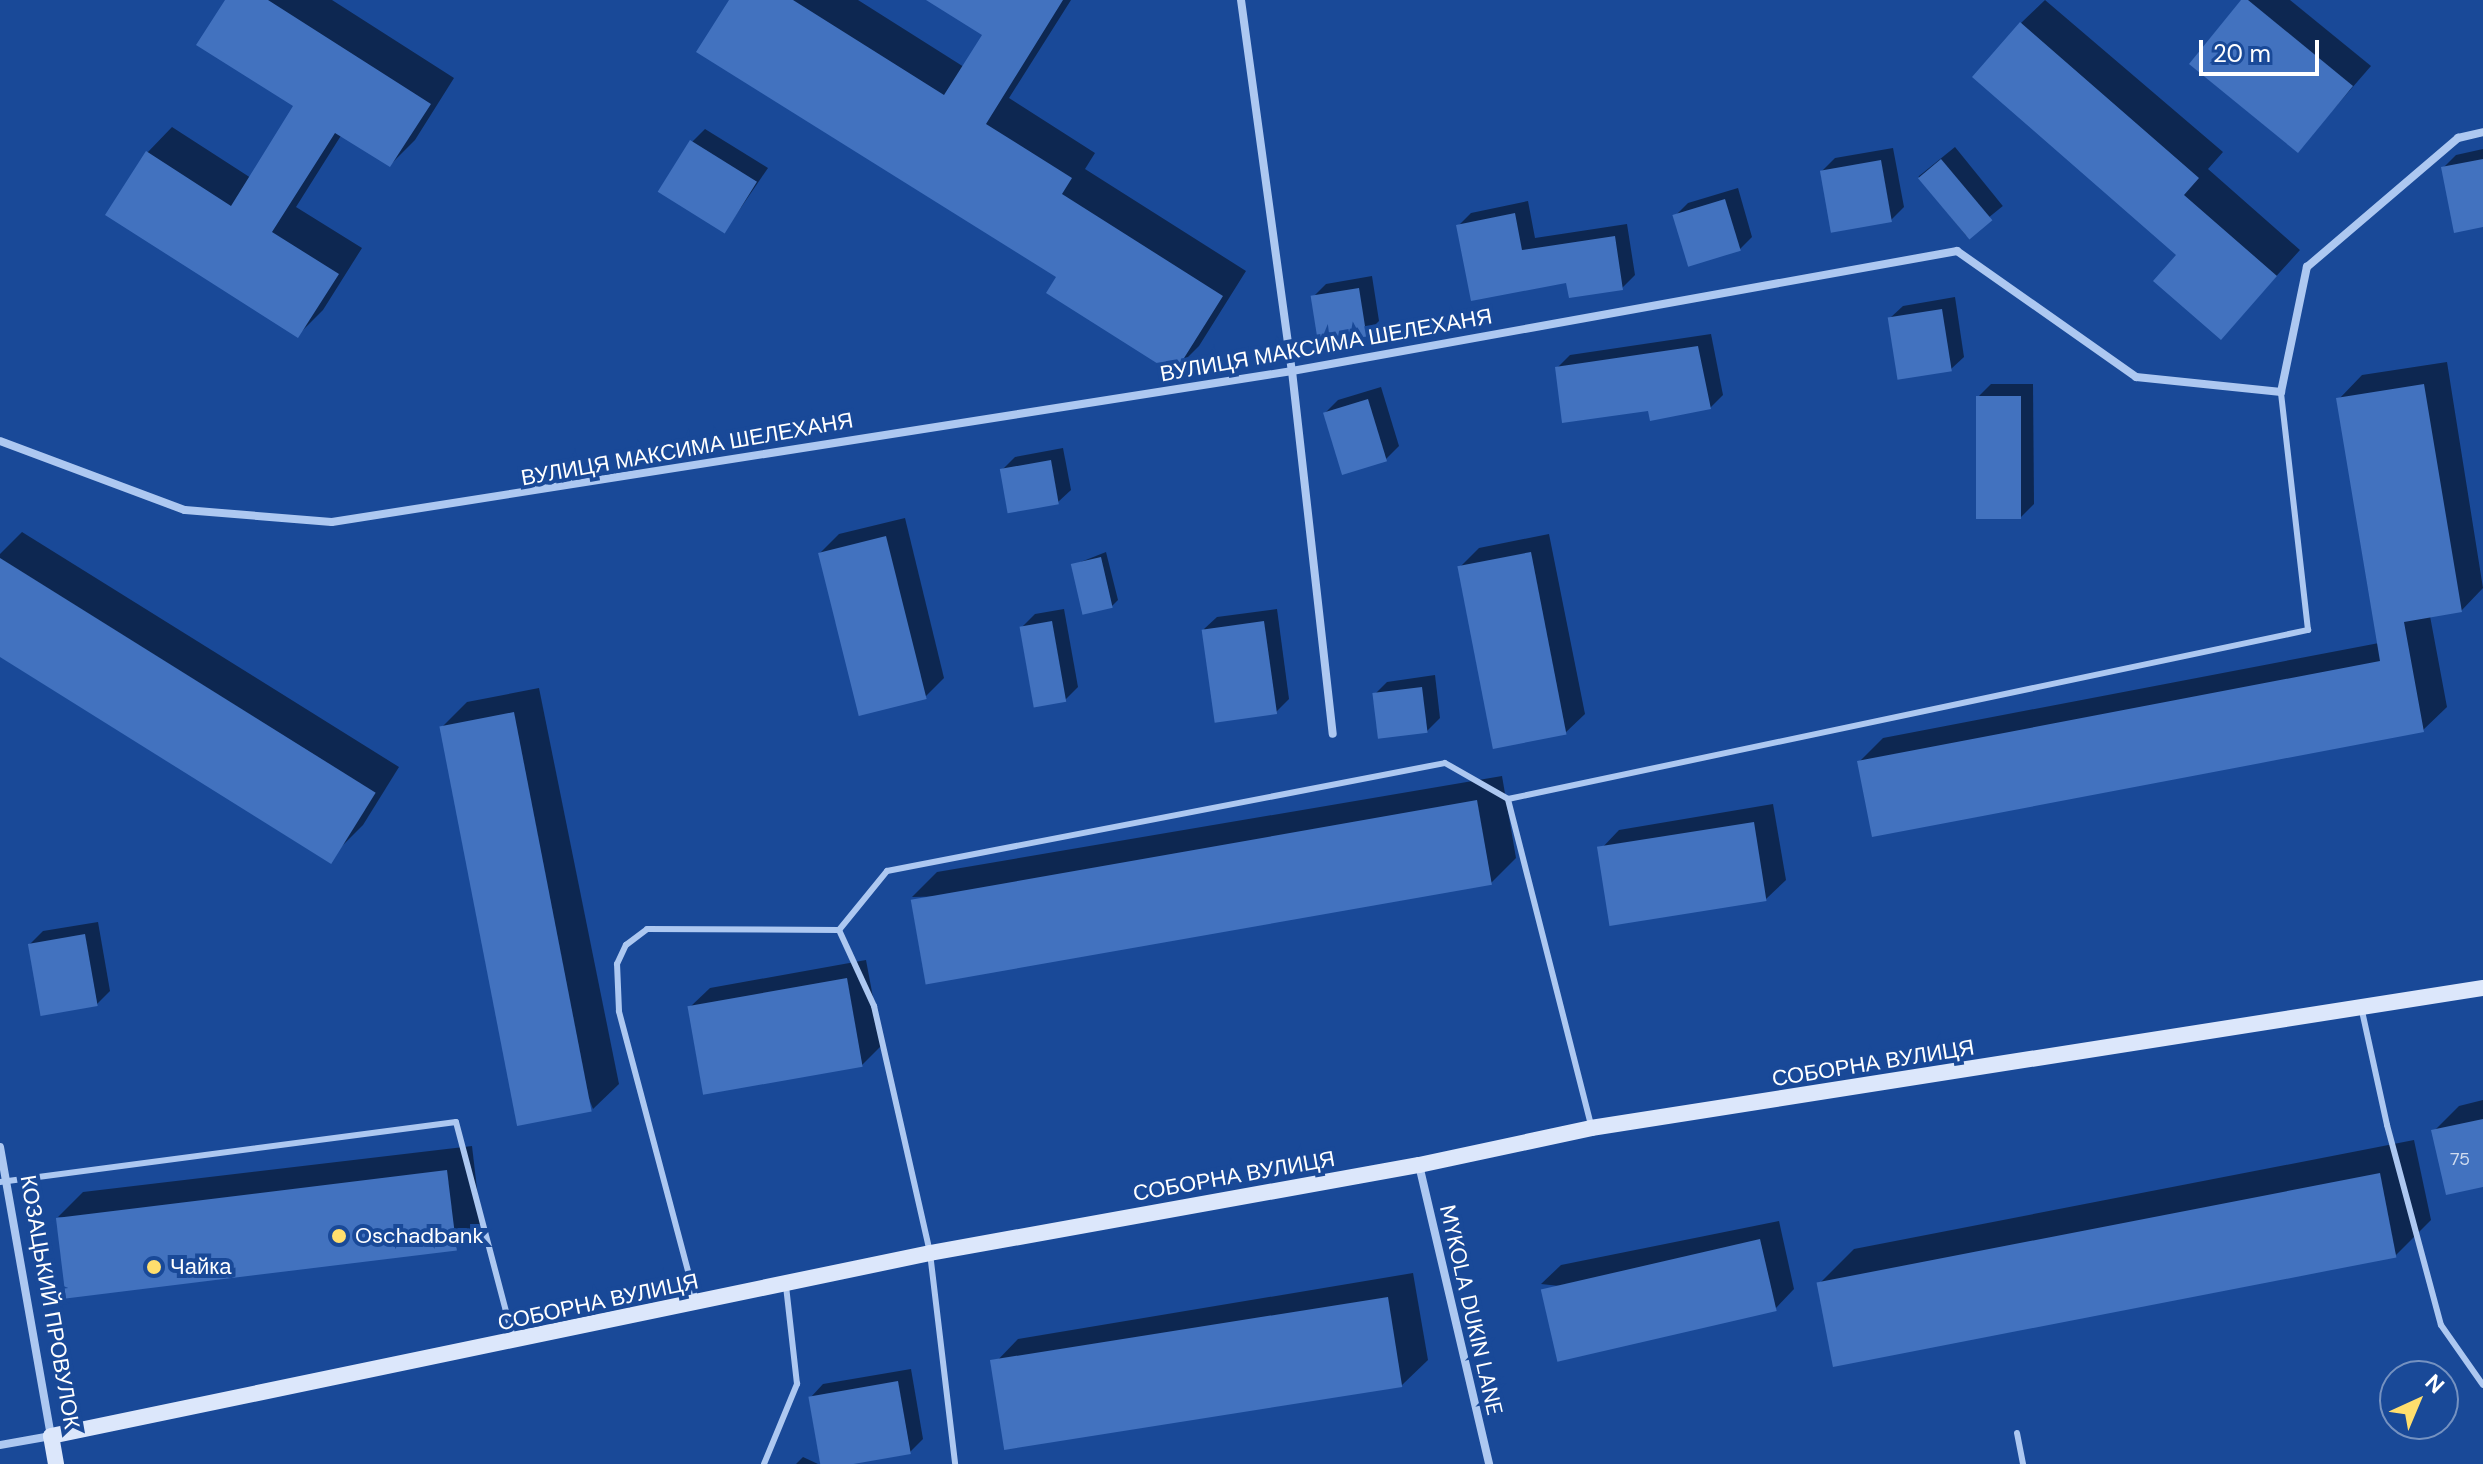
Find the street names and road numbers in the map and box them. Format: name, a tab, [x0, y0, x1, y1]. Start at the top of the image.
street label: ВУЛИЦЯ МАКСИМА ШЕЛЕХАНЯ	[1158, 303, 1494, 387]
street label: ВУЛИЦЯ МАКСИМА ШЕЛЕХАНЯ	[519, 407, 855, 491]
street label: СОБОРНА ВУЛИЦЯ	[1770, 1034, 1976, 1092]
street label: СОБОРНА ВУЛИЦЯ	[1131, 1145, 1337, 1207]
street label: КОЗАЦЬКИЙ ПРОВУЛОК	[15, 1173, 85, 1431]
street label: MYKOLA DUKIN LANE	[1434, 1202, 1508, 1418]
street label: СОБОРНА ВУЛИЦЯ	[495, 1268, 701, 1336]

